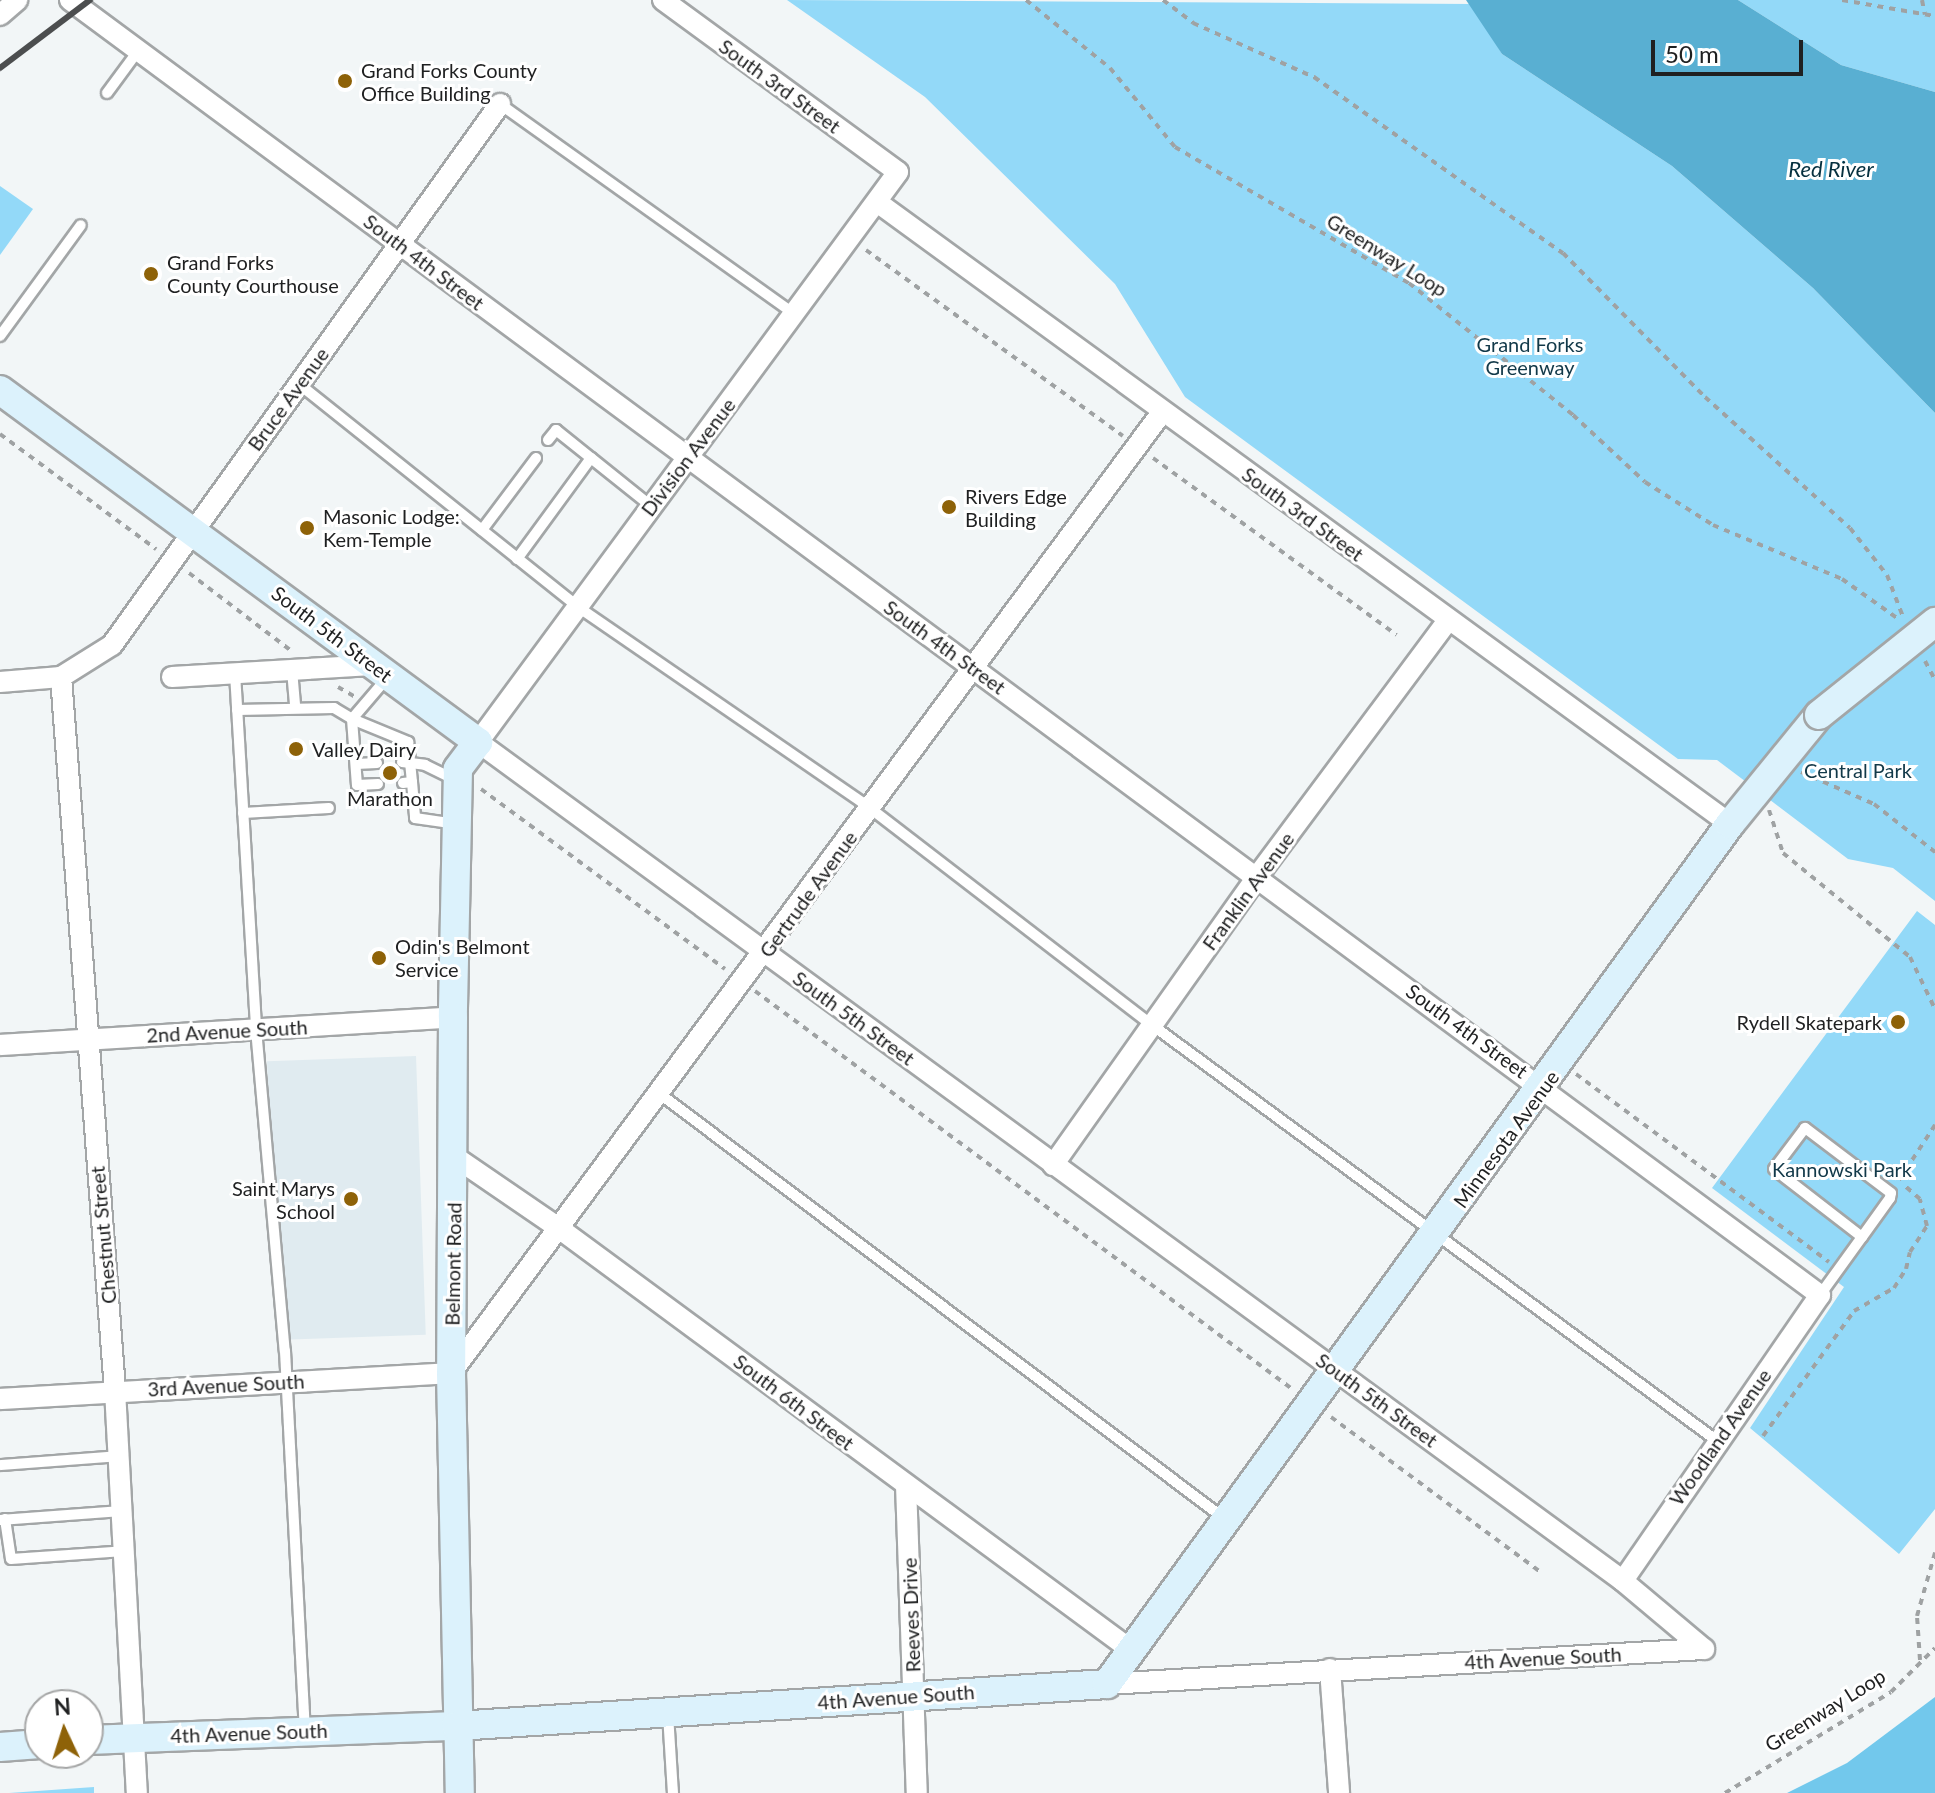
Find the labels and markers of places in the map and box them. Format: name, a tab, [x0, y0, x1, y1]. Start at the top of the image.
place label: Grand Forks County Office Building	[361, 58, 537, 105]
marker: Grand Forks County Office Building	[336, 72, 354, 90]
place label: Grand Forks County Courthouse	[167, 250, 339, 297]
marker: Grand Forks County Courthouse	[142, 265, 160, 283]
place label: Rivers Edge Building	[965, 484, 1067, 531]
marker: Rivers Edge Building	[940, 498, 958, 516]
place label: Masonic Lodge: Kem-Temple	[323, 504, 460, 551]
marker: Masonic Lodge: Kem-Temple	[298, 519, 316, 537]
place label: Valley Dairy	[312, 737, 416, 761]
marker: Valley Dairy	[287, 740, 305, 758]
marker: Marathon	[381, 764, 399, 782]
place label: Marathon	[347, 786, 433, 810]
place label: Odin's Belmont Service	[395, 934, 530, 981]
marker: Odin's Belmont Service	[370, 949, 388, 967]
place label: Rydell Skatepark	[1737, 1010, 1882, 1034]
marker: Rydell Skatepark	[1889, 1013, 1907, 1031]
place label: Saint Marys School	[232, 1176, 335, 1223]
marker: Saint Marys School	[342, 1190, 360, 1208]

